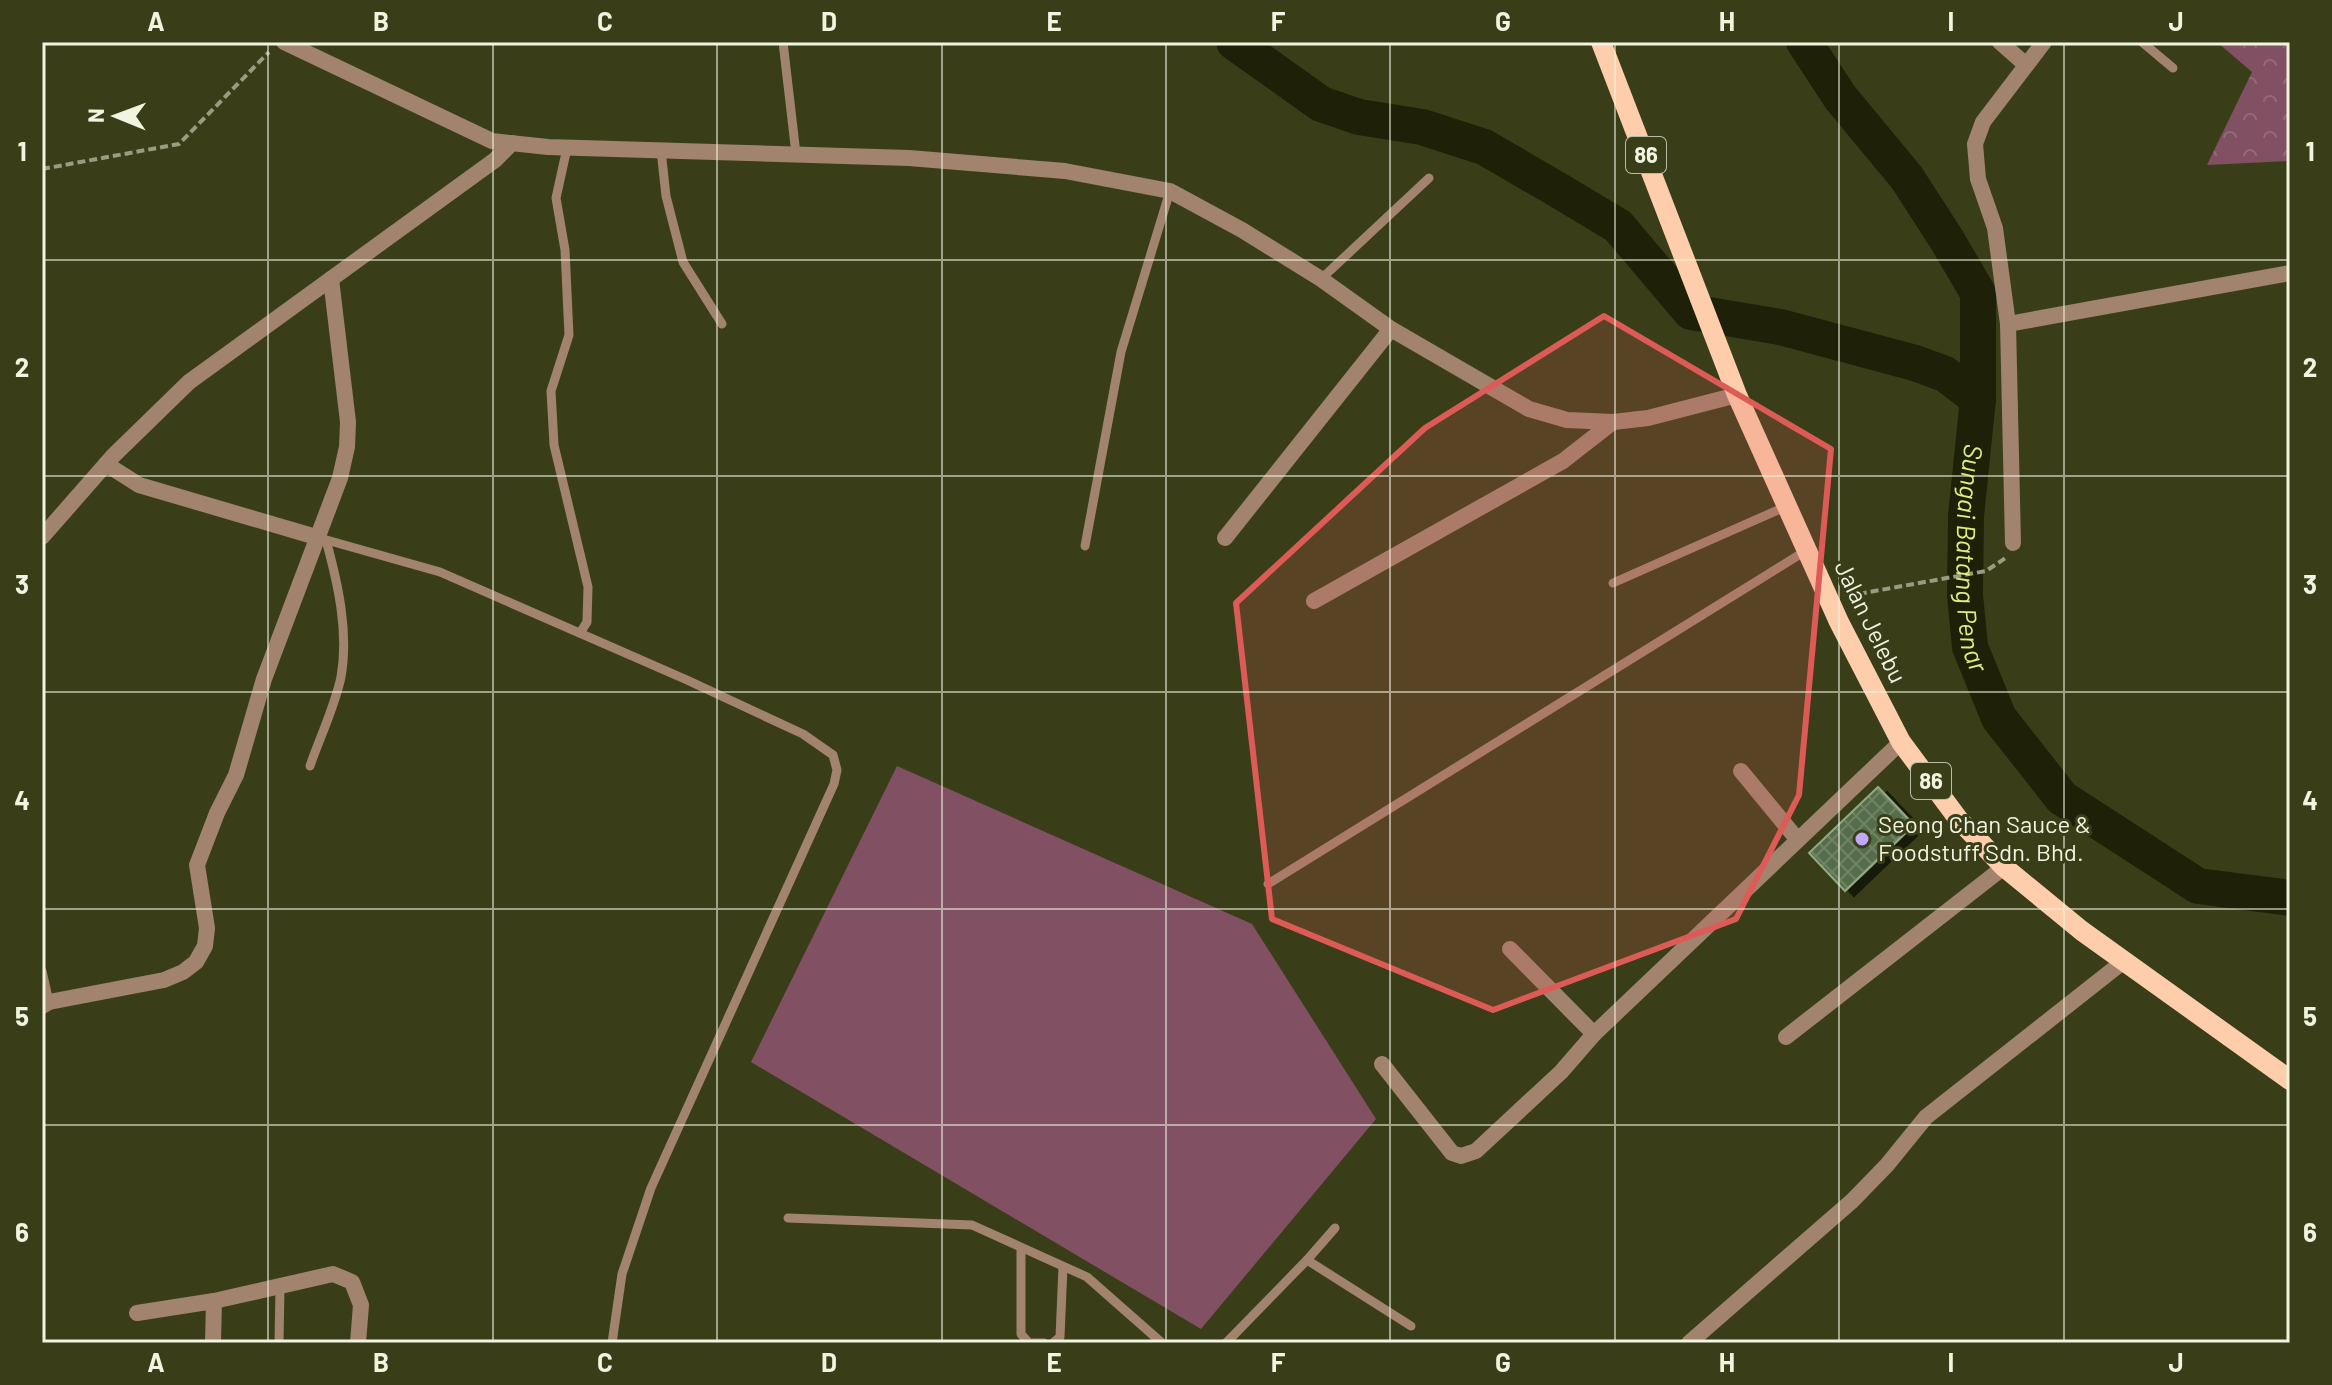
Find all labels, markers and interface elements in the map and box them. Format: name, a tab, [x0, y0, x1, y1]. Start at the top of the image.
text: A	[147, 5, 165, 36]
text: B	[373, 5, 389, 36]
text: C	[597, 5, 613, 36]
text: D	[821, 5, 837, 36]
text: E	[1046, 5, 1062, 36]
text: F	[1271, 5, 1286, 36]
text: G	[1495, 5, 1511, 36]
text: H	[1719, 5, 1735, 36]
text: I	[1948, 5, 1954, 36]
text: J	[2168, 5, 2184, 36]
north arrow	[76, 76, 156, 156]
text: N	[82, 108, 108, 123]
text: 1	[17, 135, 27, 166]
text: 1	[2305, 135, 2315, 166]
road number: 86	[1626, 137, 1666, 173]
text: 2	[15, 351, 29, 382]
text: 2	[2303, 351, 2317, 382]
water label: Sungai Batang Penar	[1951, 443, 1996, 677]
street label: Jalan Jelebu	[1829, 555, 1913, 687]
text: 3	[15, 568, 29, 599]
text: 3	[2303, 568, 2317, 599]
road number: 86	[1911, 763, 1951, 799]
text: 4	[14, 784, 30, 815]
text: 4	[2302, 784, 2318, 815]
place label: Seong Chan Sauce & Foodstuff Sdn. Bhd.	[1878, 809, 2091, 866]
marker: Seong Chan Sauce & Foodstuff Sdn. Bhd.	[1853, 830, 1871, 848]
text: 5	[15, 1000, 29, 1031]
text: 5	[2303, 1000, 2317, 1031]
text: 6	[15, 1216, 29, 1247]
text: 6	[2303, 1216, 2317, 1247]
text: A	[147, 1346, 165, 1377]
text: B	[373, 1346, 389, 1377]
text: C	[597, 1346, 613, 1377]
text: D	[821, 1346, 837, 1377]
text: E	[1046, 1346, 1062, 1377]
text: F	[1271, 1346, 1286, 1377]
text: G	[1495, 1346, 1511, 1377]
text: H	[1719, 1346, 1735, 1377]
text: I	[1948, 1346, 1954, 1377]
text: J	[2168, 1346, 2184, 1377]

